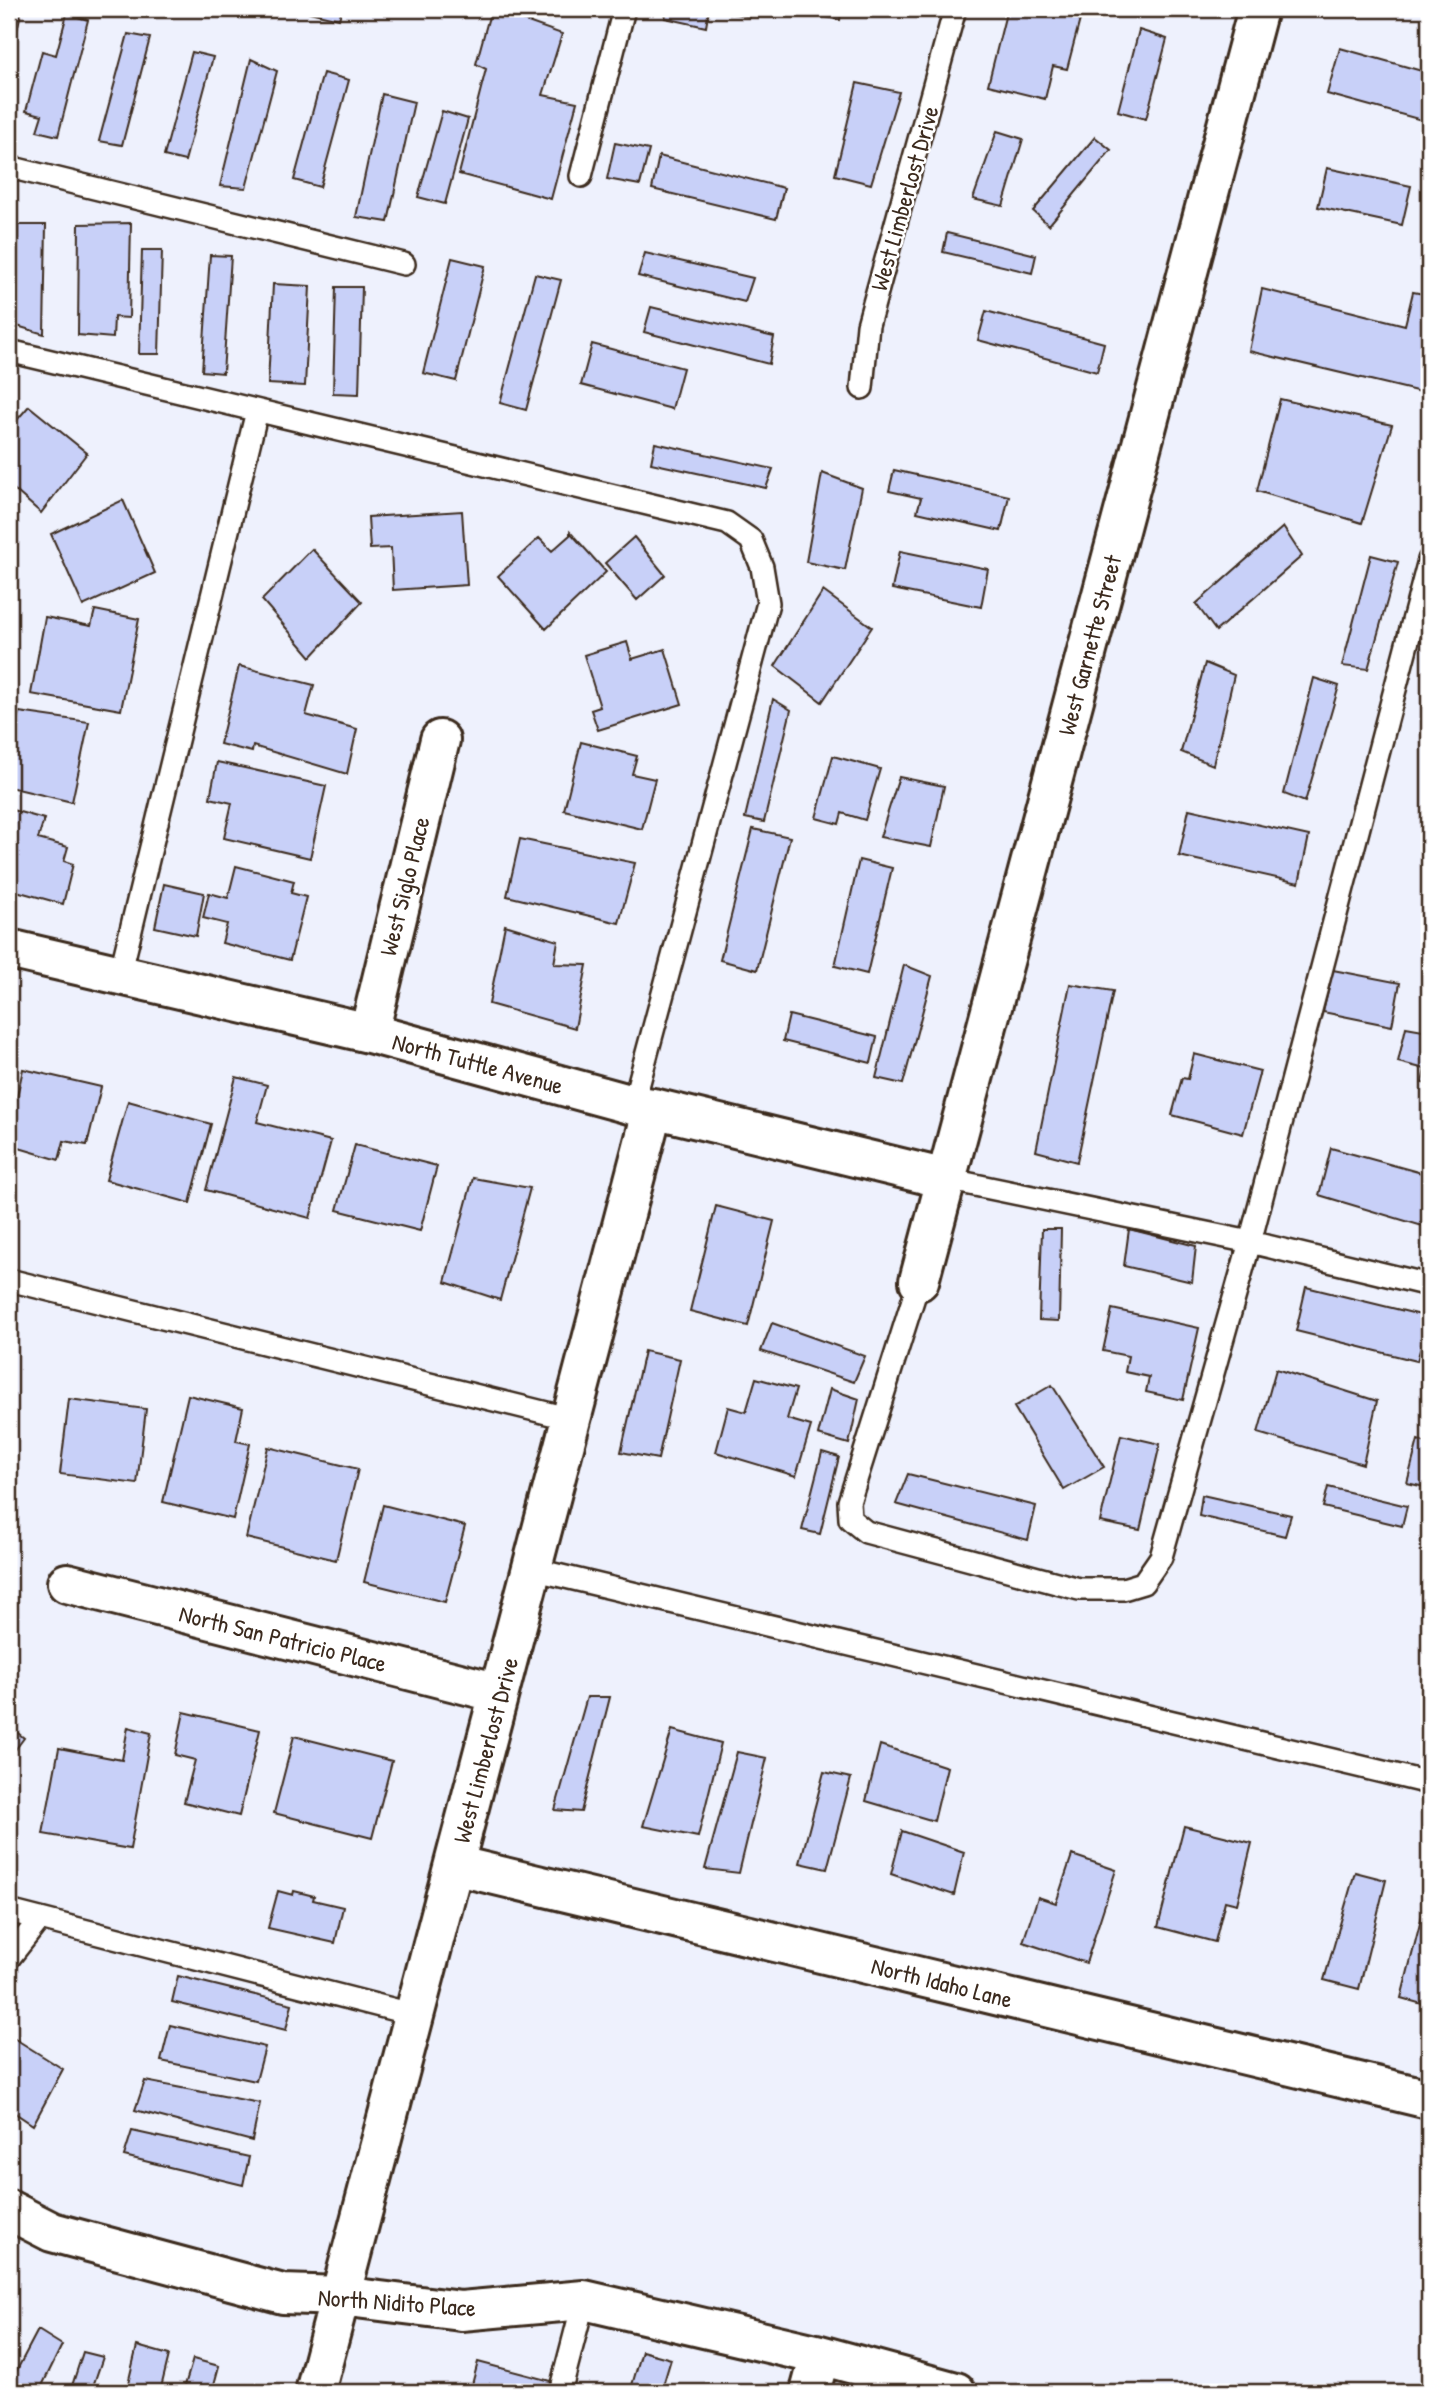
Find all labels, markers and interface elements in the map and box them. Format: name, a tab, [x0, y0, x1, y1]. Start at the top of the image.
street label: West Limberlost Drive	[862, 101, 946, 294]
street label: West Garnette Street	[1050, 551, 1129, 739]
street label: West Siglo Place	[371, 813, 437, 959]
street label: North Tuttle Avenue	[389, 1025, 567, 1101]
street label: North San Patricio Place	[176, 1597, 390, 1679]
street label: West Limberlost Drive	[445, 1653, 525, 1846]
street label: North Idaho Lane	[868, 1949, 1016, 2015]
street label: North Nidito Place	[317, 2281, 477, 2324]

